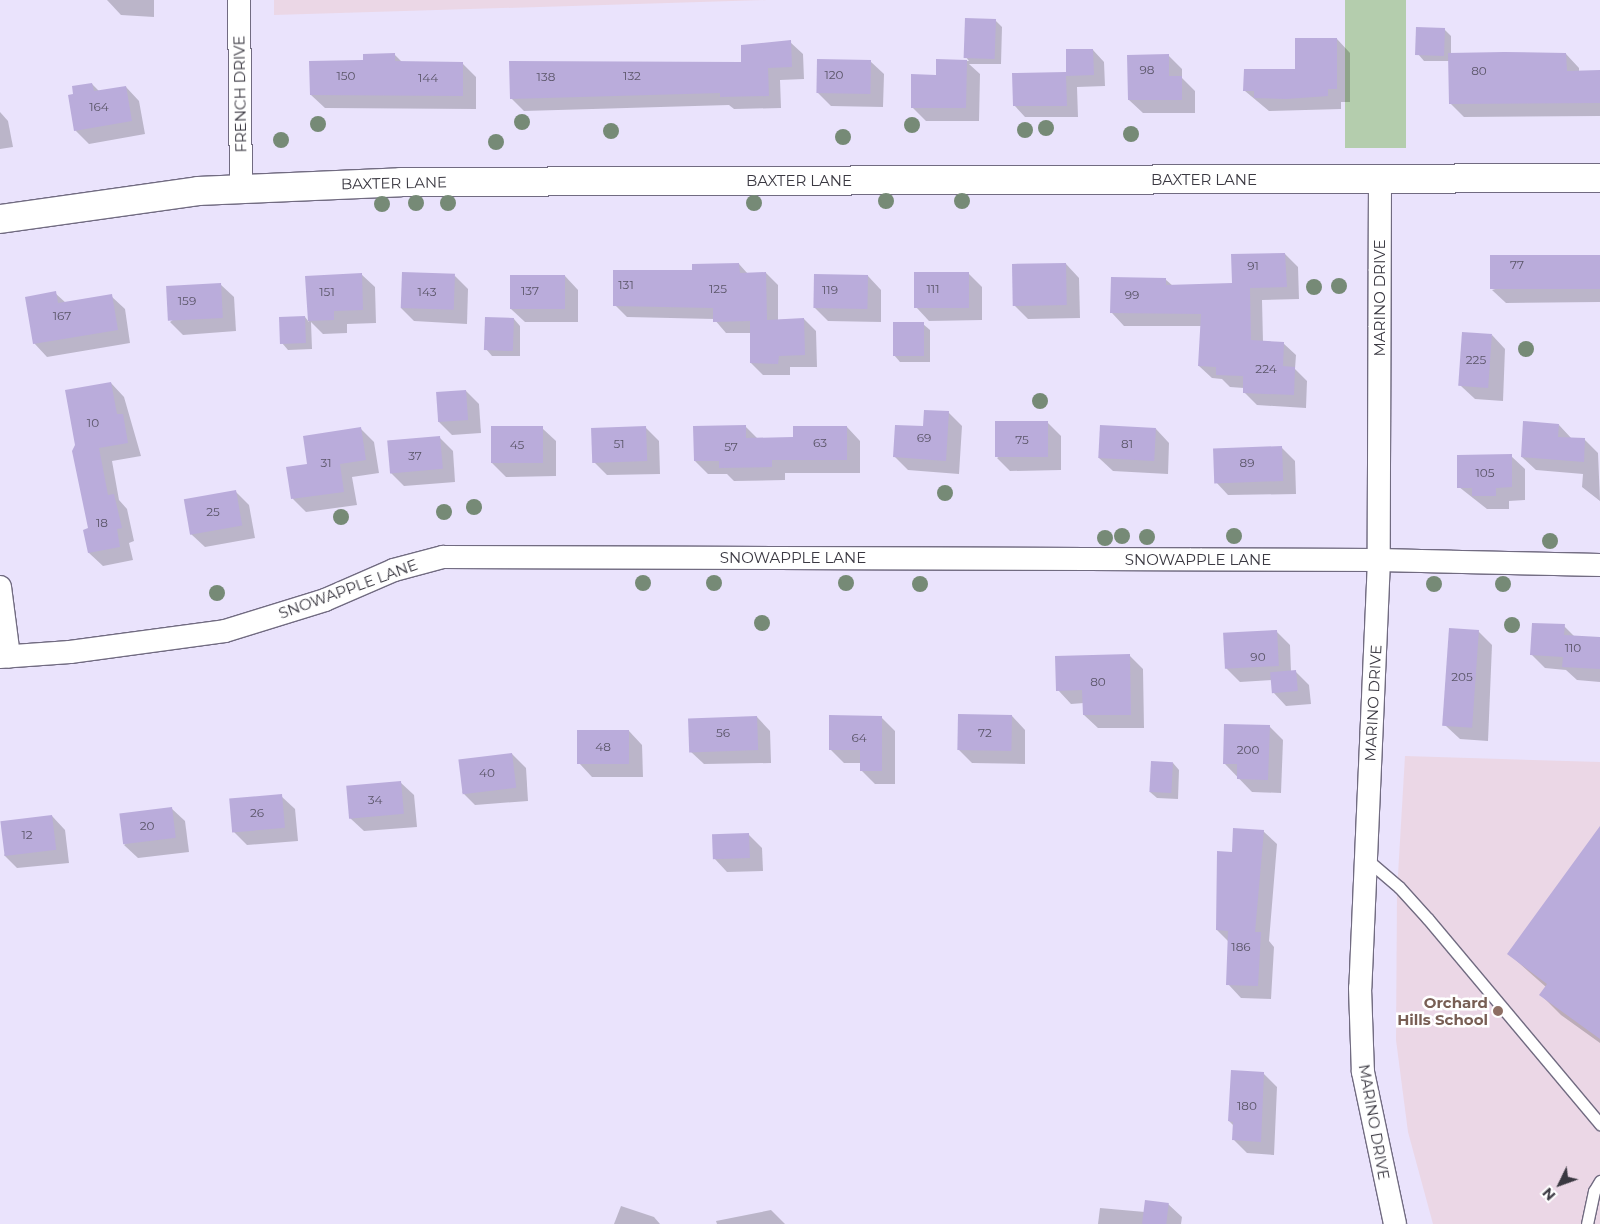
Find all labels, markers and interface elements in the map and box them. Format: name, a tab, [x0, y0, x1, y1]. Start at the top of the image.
street label: FRENCH DRIVE	[230, 35, 250, 153]
house number: 98	[1140, 63, 1154, 77]
house number: 80	[1471, 64, 1487, 78]
house number: 120	[824, 68, 844, 82]
house number: 150	[336, 69, 356, 83]
house number: 132	[623, 69, 641, 83]
house number: 138	[537, 70, 555, 84]
house number: 144	[418, 71, 438, 85]
house number: 164	[89, 100, 109, 114]
street label: BAXTER LANE	[1151, 171, 1257, 189]
street label: BAXTER LANE	[746, 172, 852, 190]
street label: BAXTER LANE	[341, 173, 447, 193]
street label: MARINO DRIVE	[1371, 240, 1389, 356]
house number: 77	[1510, 258, 1524, 272]
house number: 91	[1247, 259, 1259, 273]
house number: 131	[618, 278, 634, 292]
house number: 125	[709, 282, 727, 296]
house number: 111	[927, 282, 939, 296]
house number: 119	[822, 283, 838, 297]
house number: 137	[521, 284, 539, 298]
house number: 151	[319, 285, 335, 299]
house number: 143	[418, 285, 436, 299]
house number: 99	[1125, 288, 1139, 302]
house number: 159	[178, 294, 196, 308]
house number: 167	[53, 309, 71, 323]
house number: 225	[1466, 353, 1486, 367]
house number: 224	[1255, 362, 1277, 376]
house number: 10	[87, 416, 99, 430]
house number: 69	[917, 431, 931, 445]
house number: 75	[1015, 433, 1029, 447]
house number: 63	[813, 436, 827, 450]
house number: 51	[613, 437, 625, 451]
house number: 81	[1121, 437, 1133, 451]
house number: 45	[510, 438, 524, 452]
house number: 57	[724, 440, 738, 454]
house number: 37	[408, 449, 422, 463]
house number: 31	[320, 456, 332, 470]
house number: 89	[1240, 456, 1254, 470]
house number: 105	[1475, 466, 1495, 480]
house number: 25	[206, 505, 220, 519]
house number: 18	[96, 516, 108, 530]
street label: SNOWAPPLE LANE	[720, 549, 866, 567]
street label: SNOWAPPLE LANE	[1125, 551, 1271, 569]
street label: SNOWAPPLE LANE	[276, 556, 420, 622]
house number: 110	[1565, 641, 1581, 655]
street label: MARINO DRIVE	[1361, 644, 1385, 762]
house number: 90	[1250, 650, 1266, 664]
house number: 205	[1451, 670, 1473, 684]
house number: 80	[1090, 675, 1106, 689]
house number: 56	[716, 726, 730, 740]
house number: 72	[978, 726, 992, 740]
house number: 64	[851, 731, 867, 745]
house number: 48	[595, 740, 611, 754]
house number: 200	[1237, 743, 1259, 757]
house number: 40	[479, 766, 495, 780]
house number: 34	[368, 793, 382, 807]
house number: 26	[250, 806, 264, 820]
house number: 20	[140, 819, 154, 833]
house number: 12	[21, 828, 33, 842]
house number: 186	[1231, 940, 1251, 954]
place label: Orchard Hills School	[1397, 993, 1488, 1028]
marker: Orchard Hills School	[1492, 1005, 1504, 1017]
street label: MARINO DRIVE	[1355, 1063, 1393, 1181]
house number: 180	[1237, 1099, 1257, 1113]
north arrow	[1535, 1159, 1585, 1209]
text: N	[1538, 1184, 1559, 1204]

